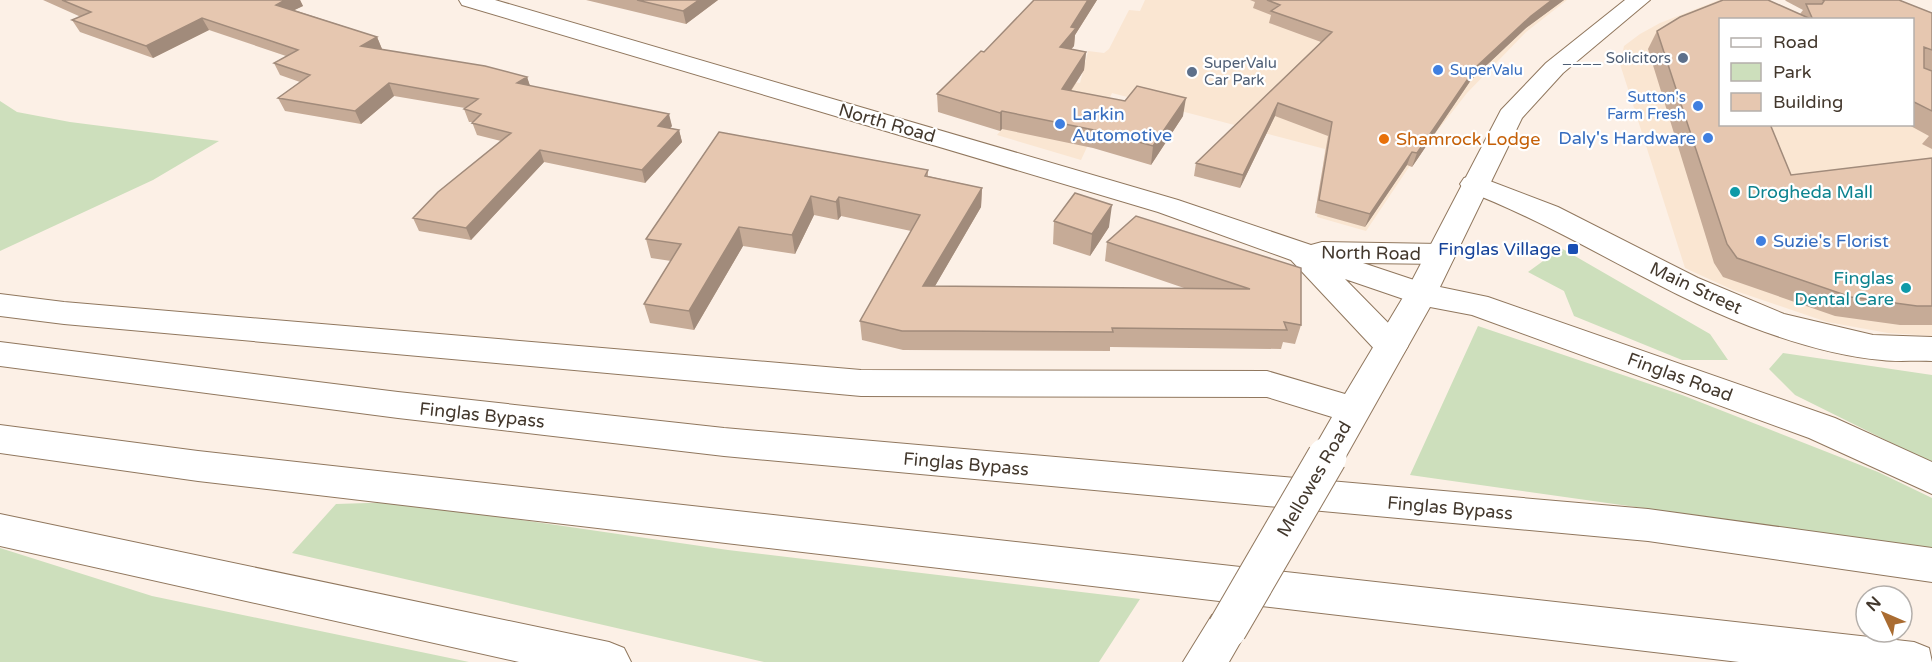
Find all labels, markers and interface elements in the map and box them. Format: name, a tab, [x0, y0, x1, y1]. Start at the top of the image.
legend	[1719, 18, 1914, 126]
text: Road	[1773, 31, 1818, 53]
place label: ____ Solicitors	[1562, 49, 1671, 67]
marker: ____ Solicitors	[1676, 51, 1690, 65]
place label: SuperValu Car Park	[1204, 54, 1277, 89]
place label: SuperValu	[1450, 61, 1523, 79]
text: Park	[1773, 61, 1812, 83]
marker: SuperValu	[1431, 63, 1445, 77]
marker: SuperValu Car Park	[1185, 65, 1199, 79]
place label: Sutton's Farm Fresh	[1607, 88, 1686, 123]
text: Building	[1773, 91, 1843, 113]
street label: North Road	[836, 99, 938, 147]
marker: Sutton's Farm Fresh	[1691, 99, 1705, 113]
place label: Larkin Automotive	[1072, 103, 1172, 146]
marker: Larkin Automotive	[1053, 117, 1067, 131]
place label: Daly's Hardware	[1558, 127, 1696, 149]
place label: Shamrock Lodge	[1396, 128, 1540, 150]
marker: Daly's Hardware	[1701, 131, 1715, 145]
marker: Shamrock Lodge	[1377, 132, 1391, 146]
place label: Drogheda Mall	[1747, 181, 1873, 203]
marker: Drogheda Mall	[1728, 185, 1742, 199]
place label: Suzie's Florist	[1773, 230, 1889, 252]
marker: Suzie's Florist	[1754, 234, 1768, 248]
place label: Finglas Village	[1438, 238, 1561, 260]
street label: North Road	[1321, 241, 1421, 265]
marker: Finglas Village	[1566, 242, 1580, 256]
street label: Main Street	[1646, 257, 1746, 319]
place label: Finglas Dental Care	[1794, 267, 1894, 310]
marker: Finglas Dental Care	[1899, 281, 1913, 295]
street label: Finglas Road	[1624, 348, 1736, 406]
street label: Finglas Bypass	[418, 397, 546, 433]
street label: Mellowes Road	[1272, 417, 1356, 541]
street label: Finglas Bypass	[902, 448, 1030, 480]
street label: Finglas Bypass	[1386, 492, 1514, 524]
north arrow	[1854, 584, 1914, 644]
text: N	[1862, 593, 1886, 616]

